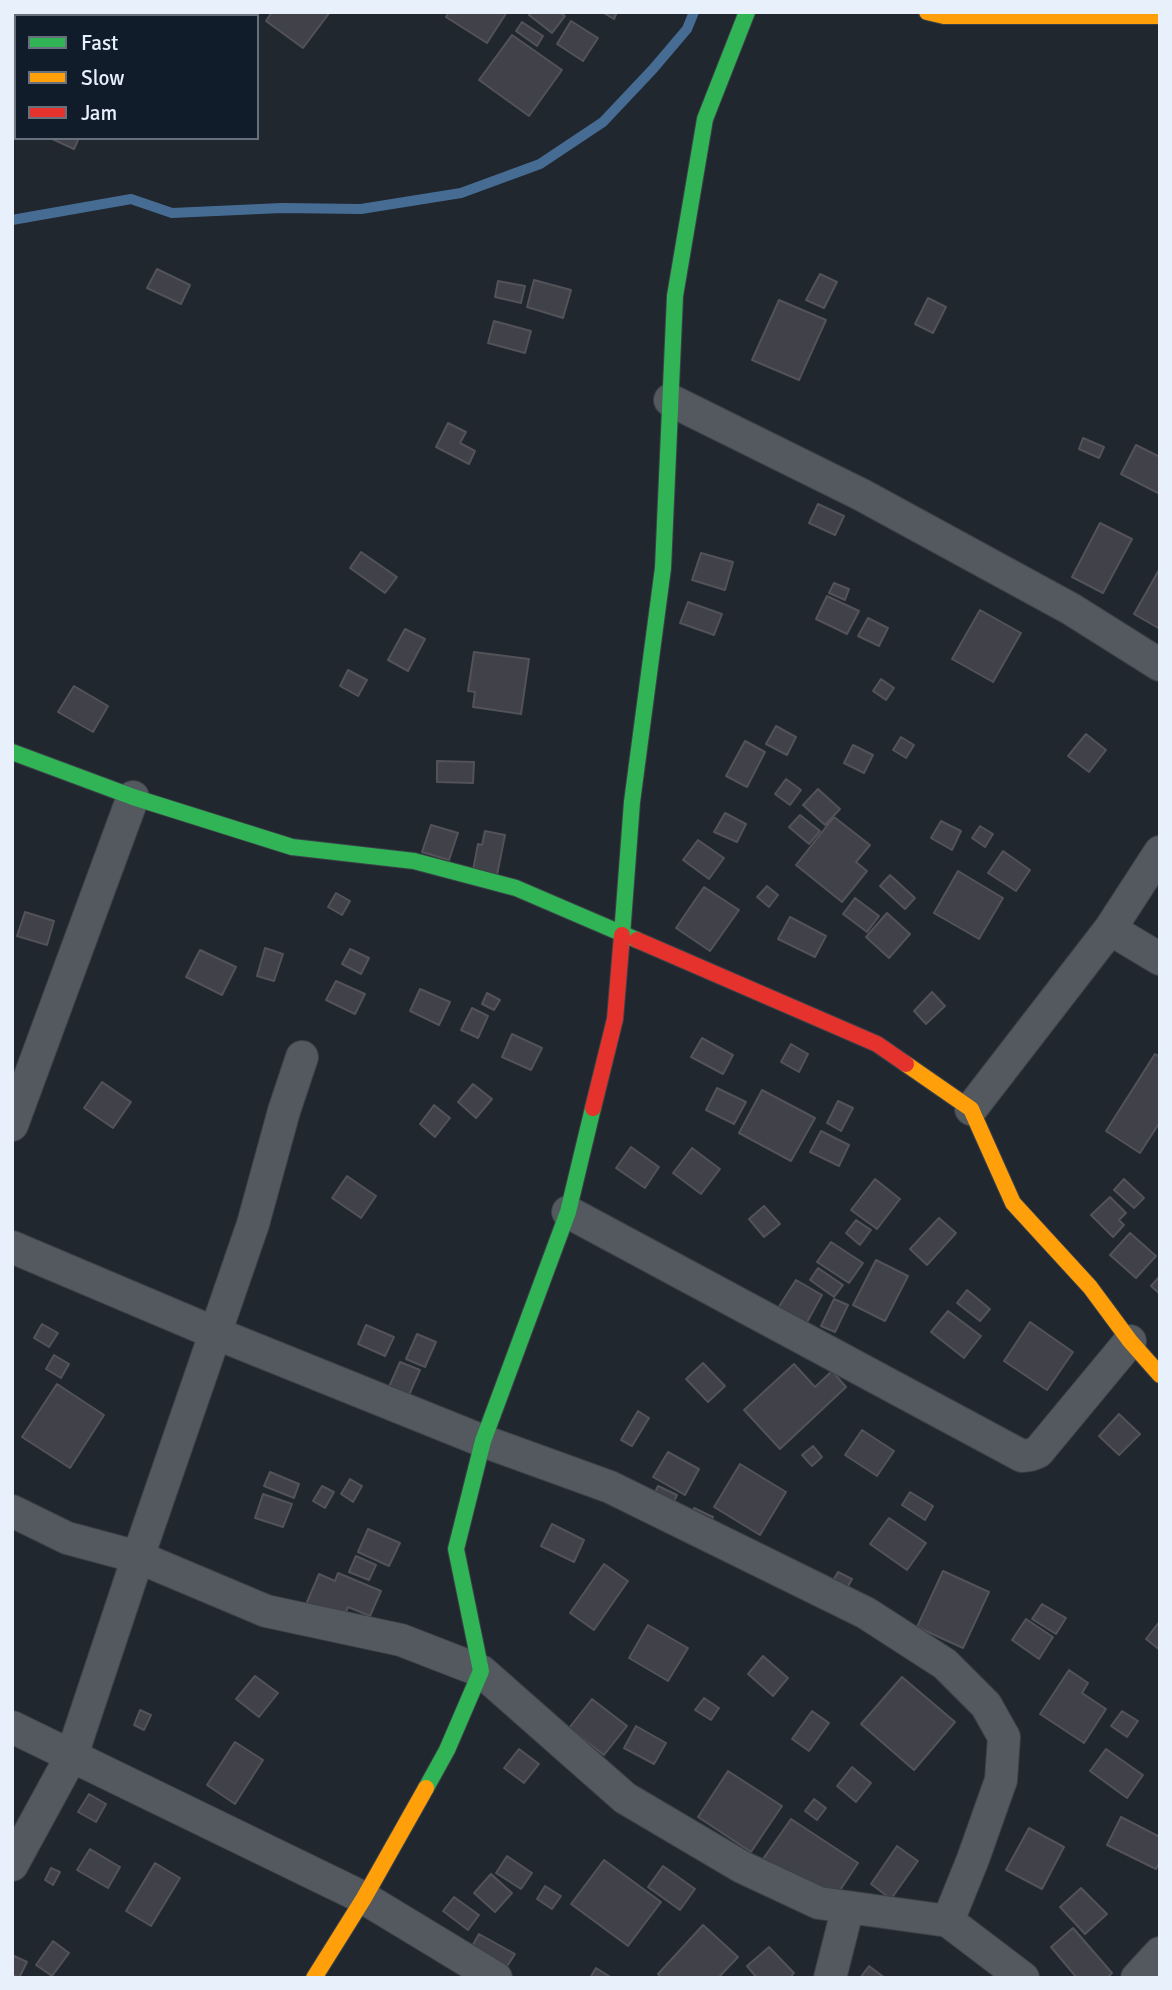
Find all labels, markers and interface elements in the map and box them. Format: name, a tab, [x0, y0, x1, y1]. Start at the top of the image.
legend	[14, 14, 259, 140]
text: Fast	[81, 30, 118, 56]
text: Slow	[81, 65, 125, 91]
text: Jam	[81, 100, 117, 126]

